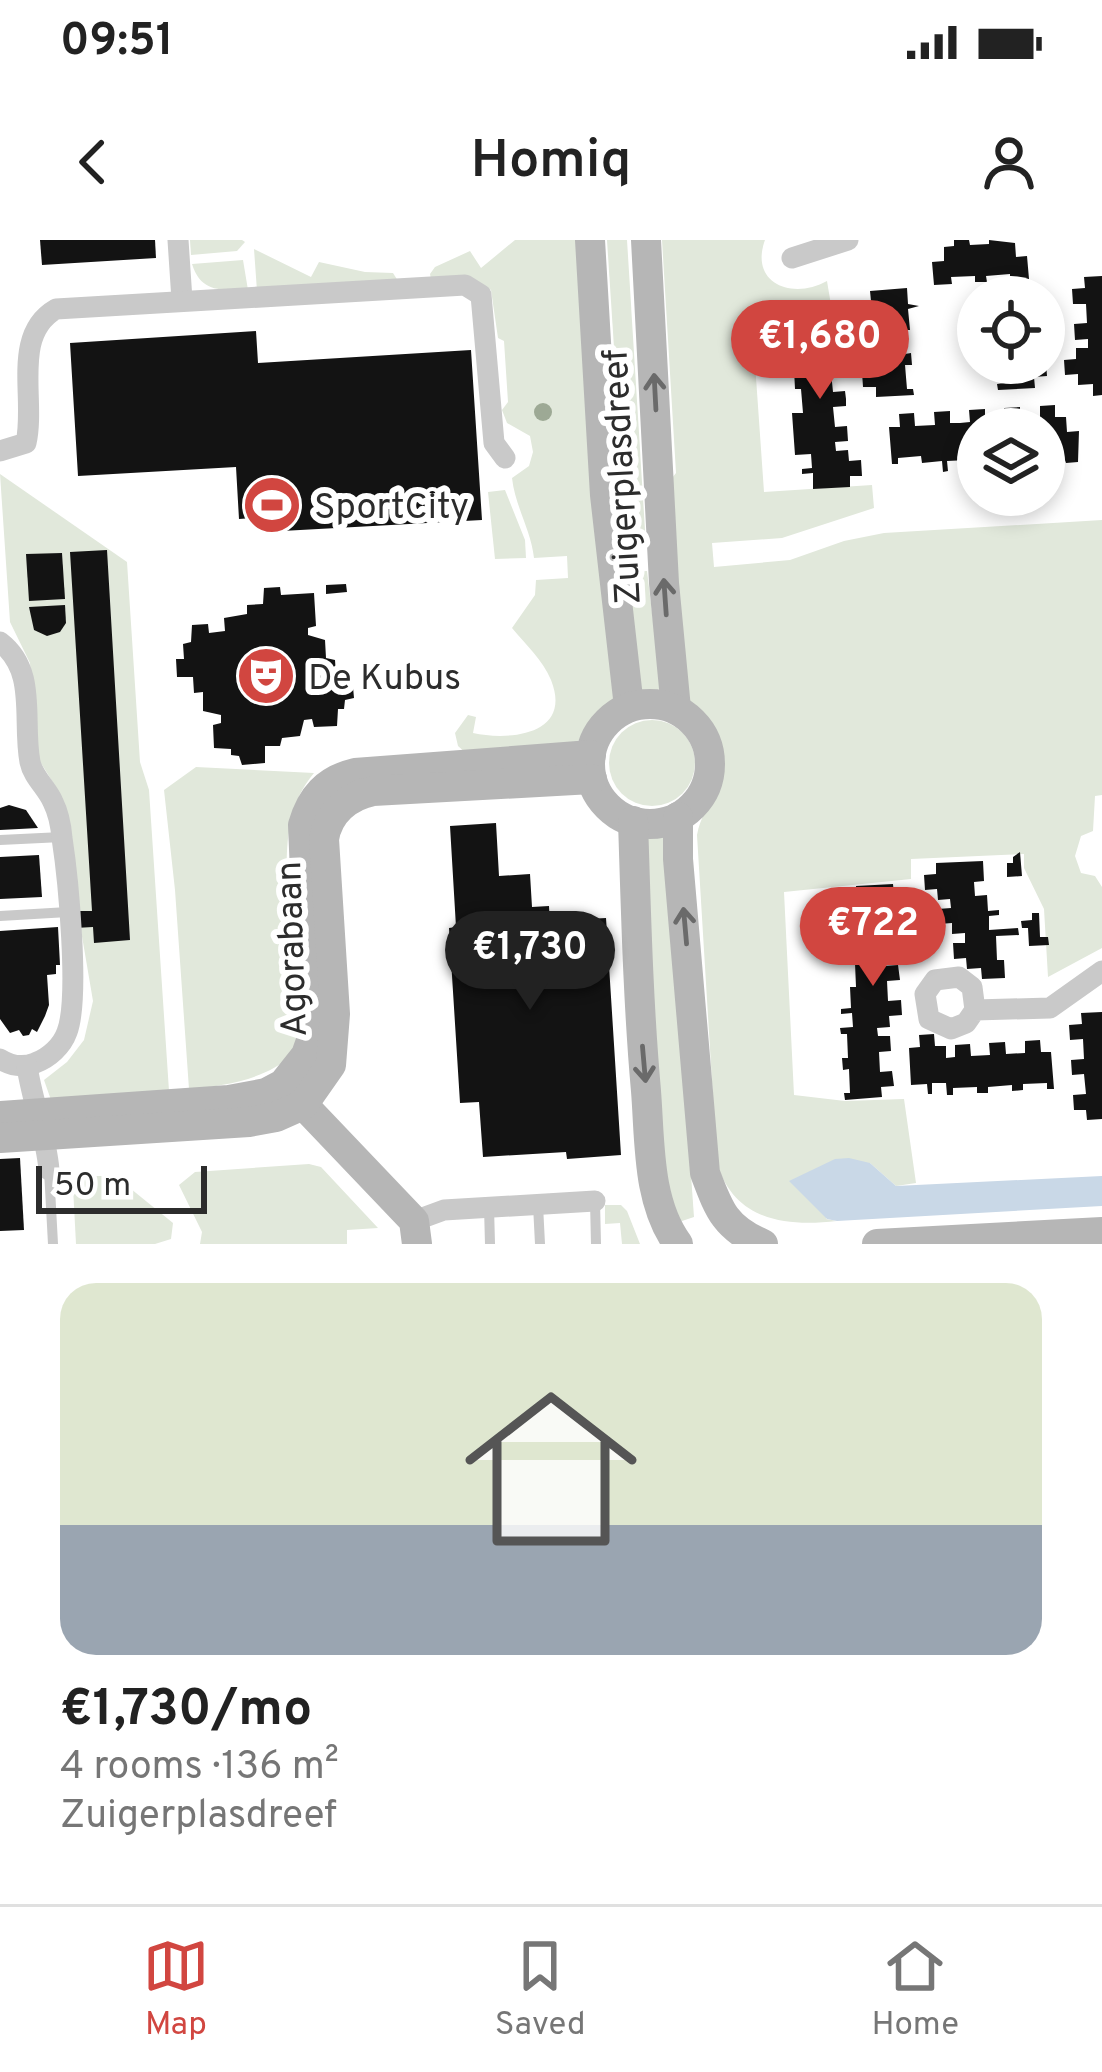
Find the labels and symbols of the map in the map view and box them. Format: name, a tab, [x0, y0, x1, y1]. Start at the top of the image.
pin: €1,680	[722, 300, 918, 402]
street label: Zuigerplasdreef	[594, 348, 654, 606]
one-way arrow	[643, 373, 666, 412]
sports icon: SportCity	[241, 474, 303, 536]
place label: SportCity	[314, 486, 469, 532]
one-way arrow	[654, 578, 677, 617]
theatre icon: De Kubus	[235, 645, 297, 707]
place label: De Kubus	[308, 657, 461, 703]
street label: Agorabaan	[268, 860, 320, 1038]
pin: €722	[802, 887, 944, 989]
one-way arrow	[673, 907, 696, 946]
pin: €1,730	[432, 911, 628, 1013]
one-way arrow	[633, 1044, 656, 1083]
scale bar	[36, 1160, 207, 1213]

